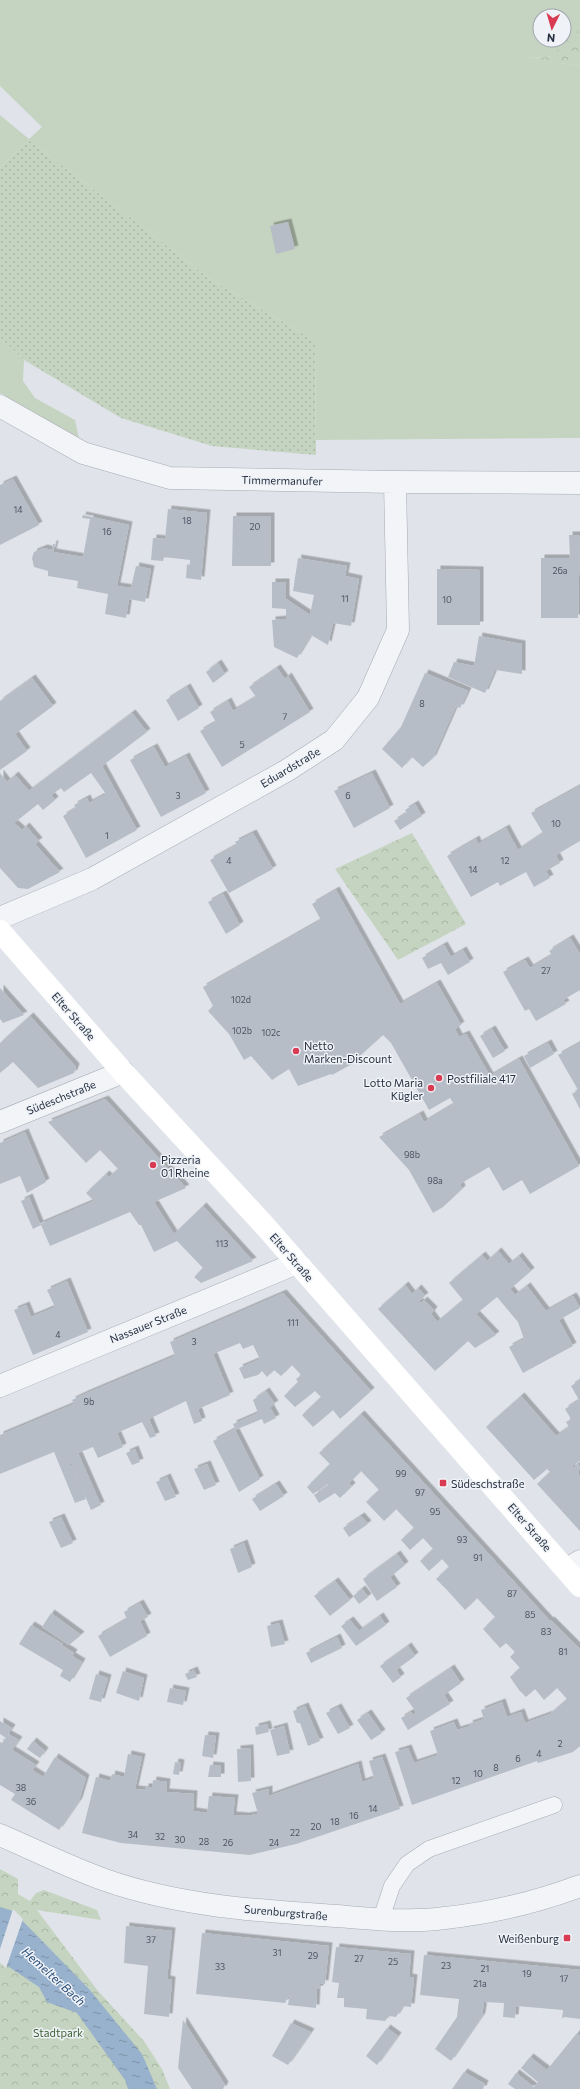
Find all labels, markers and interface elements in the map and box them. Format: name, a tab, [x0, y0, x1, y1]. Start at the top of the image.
north arrow	[532, 8, 572, 48]
text: N	[546, 32, 556, 45]
street label: Timmermanufer	[241, 473, 323, 487]
house number: 14	[13, 504, 23, 515]
house number: 18	[182, 515, 192, 526]
house number: 20	[250, 521, 261, 532]
house number: 16	[102, 526, 112, 537]
house number: 26a	[552, 565, 568, 576]
house number: 11	[341, 593, 349, 604]
house number: 10	[442, 594, 452, 605]
house number: 8	[419, 698, 425, 709]
house number: 7	[283, 711, 288, 722]
house number: 5	[239, 739, 245, 750]
street label: Eduardstraße	[258, 744, 322, 790]
house number: 3	[175, 790, 181, 801]
house number: 6	[345, 790, 351, 801]
house number: 10	[551, 818, 561, 829]
house number: 1	[105, 830, 109, 841]
house number: 4	[226, 855, 232, 866]
house number: 12	[501, 855, 509, 866]
house number: 14	[468, 864, 478, 875]
house number: 27	[541, 965, 551, 976]
street label: Elter Straße	[50, 989, 99, 1043]
house number: 102d	[231, 994, 251, 1005]
house number: 102b	[232, 1025, 252, 1036]
house number: 102c	[261, 1027, 281, 1038]
place label: Netto Marken-Discount	[304, 1039, 392, 1065]
marker: Netto Marken-Discount	[291, 1046, 301, 1056]
place label: Postfiliale 417	[447, 1072, 516, 1085]
marker: Postfiliale 417	[434, 1073, 444, 1083]
place label: Lotto Maria Kügler	[363, 1076, 424, 1102]
street label: Südeschstraße	[24, 1077, 98, 1117]
marker: Lotto Maria Kügler	[426, 1083, 436, 1093]
house number: 98b	[404, 1149, 420, 1160]
place label: Pizzeria 01 Rheine	[161, 1153, 210, 1179]
marker: Pizzeria 01 Rheine	[148, 1160, 158, 1170]
house number: 98a	[427, 1175, 443, 1186]
street label: Elter Straße	[268, 1230, 317, 1284]
house number: 113	[216, 1238, 228, 1249]
street label: Nassauer Straße	[108, 1303, 188, 1345]
house number: 111	[287, 1317, 299, 1328]
house number: 4	[55, 1329, 61, 1340]
house number: 3	[191, 1336, 197, 1347]
house number: 9b	[84, 1396, 94, 1407]
house number: 99	[396, 1468, 406, 1479]
place label: Südeschstraße	[451, 1477, 525, 1490]
marker: Südeschstraße	[438, 1478, 448, 1488]
house number: 97	[415, 1487, 425, 1498]
street label: Elter Straße	[506, 1500, 555, 1554]
house number: 95	[430, 1506, 440, 1517]
house number: 93	[457, 1534, 467, 1545]
house number: 91	[473, 1552, 483, 1563]
house number: 87	[507, 1588, 517, 1599]
house number: 85	[525, 1609, 535, 1620]
house number: 83	[541, 1626, 551, 1637]
house number: 81	[558, 1646, 568, 1657]
house number: 2	[558, 1738, 563, 1749]
house number: 4	[536, 1748, 542, 1759]
house number: 6	[515, 1753, 521, 1764]
house number: 8	[493, 1762, 499, 1773]
house number: 10	[473, 1768, 483, 1779]
house number: 12	[452, 1775, 460, 1786]
house number: 38	[16, 1782, 26, 1793]
house number: 36	[26, 1796, 36, 1807]
house number: 14	[368, 1803, 378, 1814]
house number: 16	[349, 1810, 359, 1821]
house number: 18	[330, 1816, 340, 1827]
house number: 20	[311, 1821, 322, 1832]
house number: 22	[290, 1827, 300, 1838]
house number: 34	[128, 1829, 139, 1840]
house number: 32	[155, 1831, 165, 1842]
house number: 30	[174, 1834, 186, 1845]
house number: 28	[199, 1836, 209, 1847]
house number: 26	[223, 1837, 233, 1848]
house number: 24	[269, 1837, 280, 1848]
street label: Surenburgstraße	[244, 1902, 329, 1922]
place label: Weißenburg	[498, 1932, 559, 1945]
marker: Weißenburg	[562, 1933, 572, 1943]
house number: 37	[146, 1934, 156, 1945]
water label: Hemelter Bach	[19, 1944, 89, 2008]
house number: 31	[273, 1947, 281, 1958]
house number: 29	[308, 1950, 318, 1961]
house number: 27	[354, 1953, 364, 1964]
house number: 25	[388, 1956, 398, 1967]
house number: 23	[441, 1960, 451, 1971]
house number: 33	[215, 1961, 225, 1972]
house number: 21	[481, 1963, 489, 1974]
house number: 19	[522, 1968, 532, 1979]
house number: 17	[560, 1973, 569, 1984]
house number: 21a	[473, 1978, 487, 1989]
park label: Stadtpark	[33, 2026, 83, 2039]

